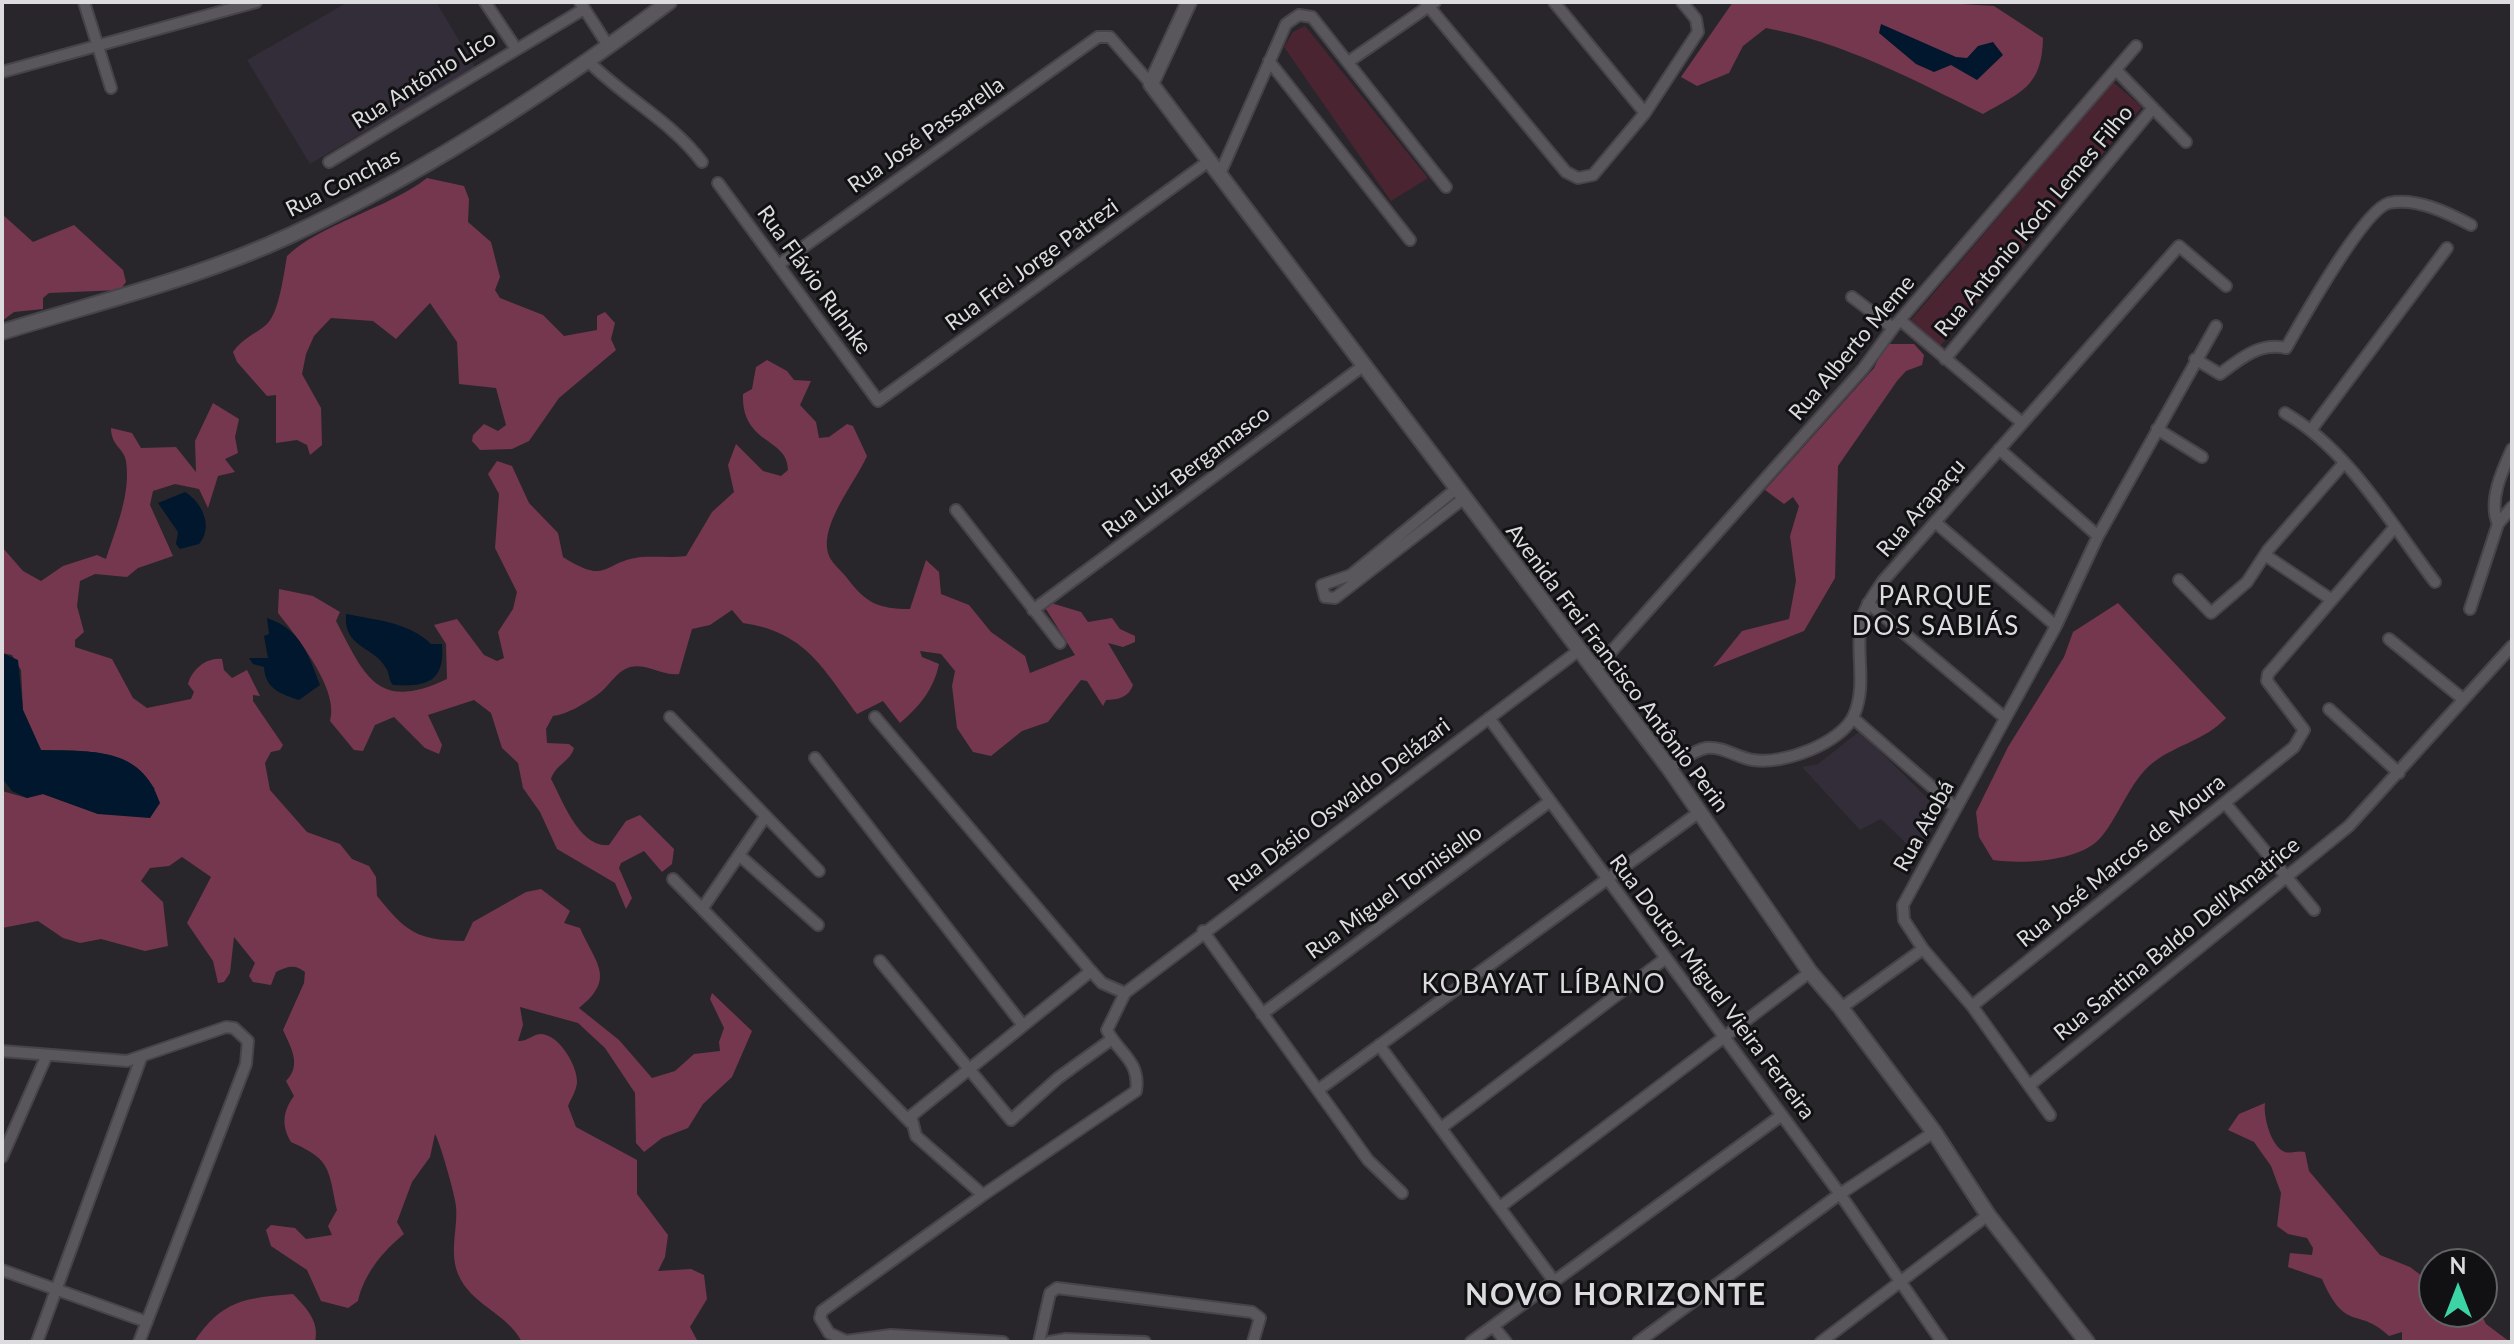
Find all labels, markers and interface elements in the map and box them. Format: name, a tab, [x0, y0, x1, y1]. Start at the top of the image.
street label: Rua Antônio Lico	[347, 25, 501, 135]
street label: Rua José Passarella	[843, 71, 1009, 199]
street label: Rua Antonio Koch Lemes Filho	[1929, 100, 2139, 342]
street label: Rua Conchas	[281, 143, 405, 223]
street label: Rua Frei Jorge Patrezi	[940, 193, 1124, 337]
street label: Rua Flávio Ruhnke	[751, 201, 877, 359]
street label: Rua Alberto Meme	[1784, 270, 1920, 426]
street label: Rua Luiz Bergamasco	[1097, 400, 1275, 544]
street label: Rua Arapaçu	[1871, 453, 1971, 563]
street label: Avenida Frei Francisco Antônio Perin	[1500, 519, 1734, 817]
district label: PARQUE DOS SABIÁS	[1852, 581, 2020, 642]
street label: Rua Dásio Oswaldo Delázari	[1223, 713, 1455, 897]
street label: Rua José Marcos de Moura	[2012, 769, 2230, 953]
street label: Rua Atobá	[1888, 776, 1960, 876]
street label: Rua Miguel Tornisiello	[1301, 819, 1487, 965]
street label: Rua Santina Baldo Dell'Amatrice	[2049, 832, 2305, 1046]
street label: Rua Doutor Miguel Vieira Ferreira	[1604, 849, 1820, 1125]
district label: KOBAYAT LÍBANO	[1422, 969, 1666, 1001]
north arrow	[2418, 1248, 2498, 1328]
text: N	[2450, 1252, 2466, 1279]
district label: NOVO HORIZONTE	[1465, 1277, 1767, 1313]

